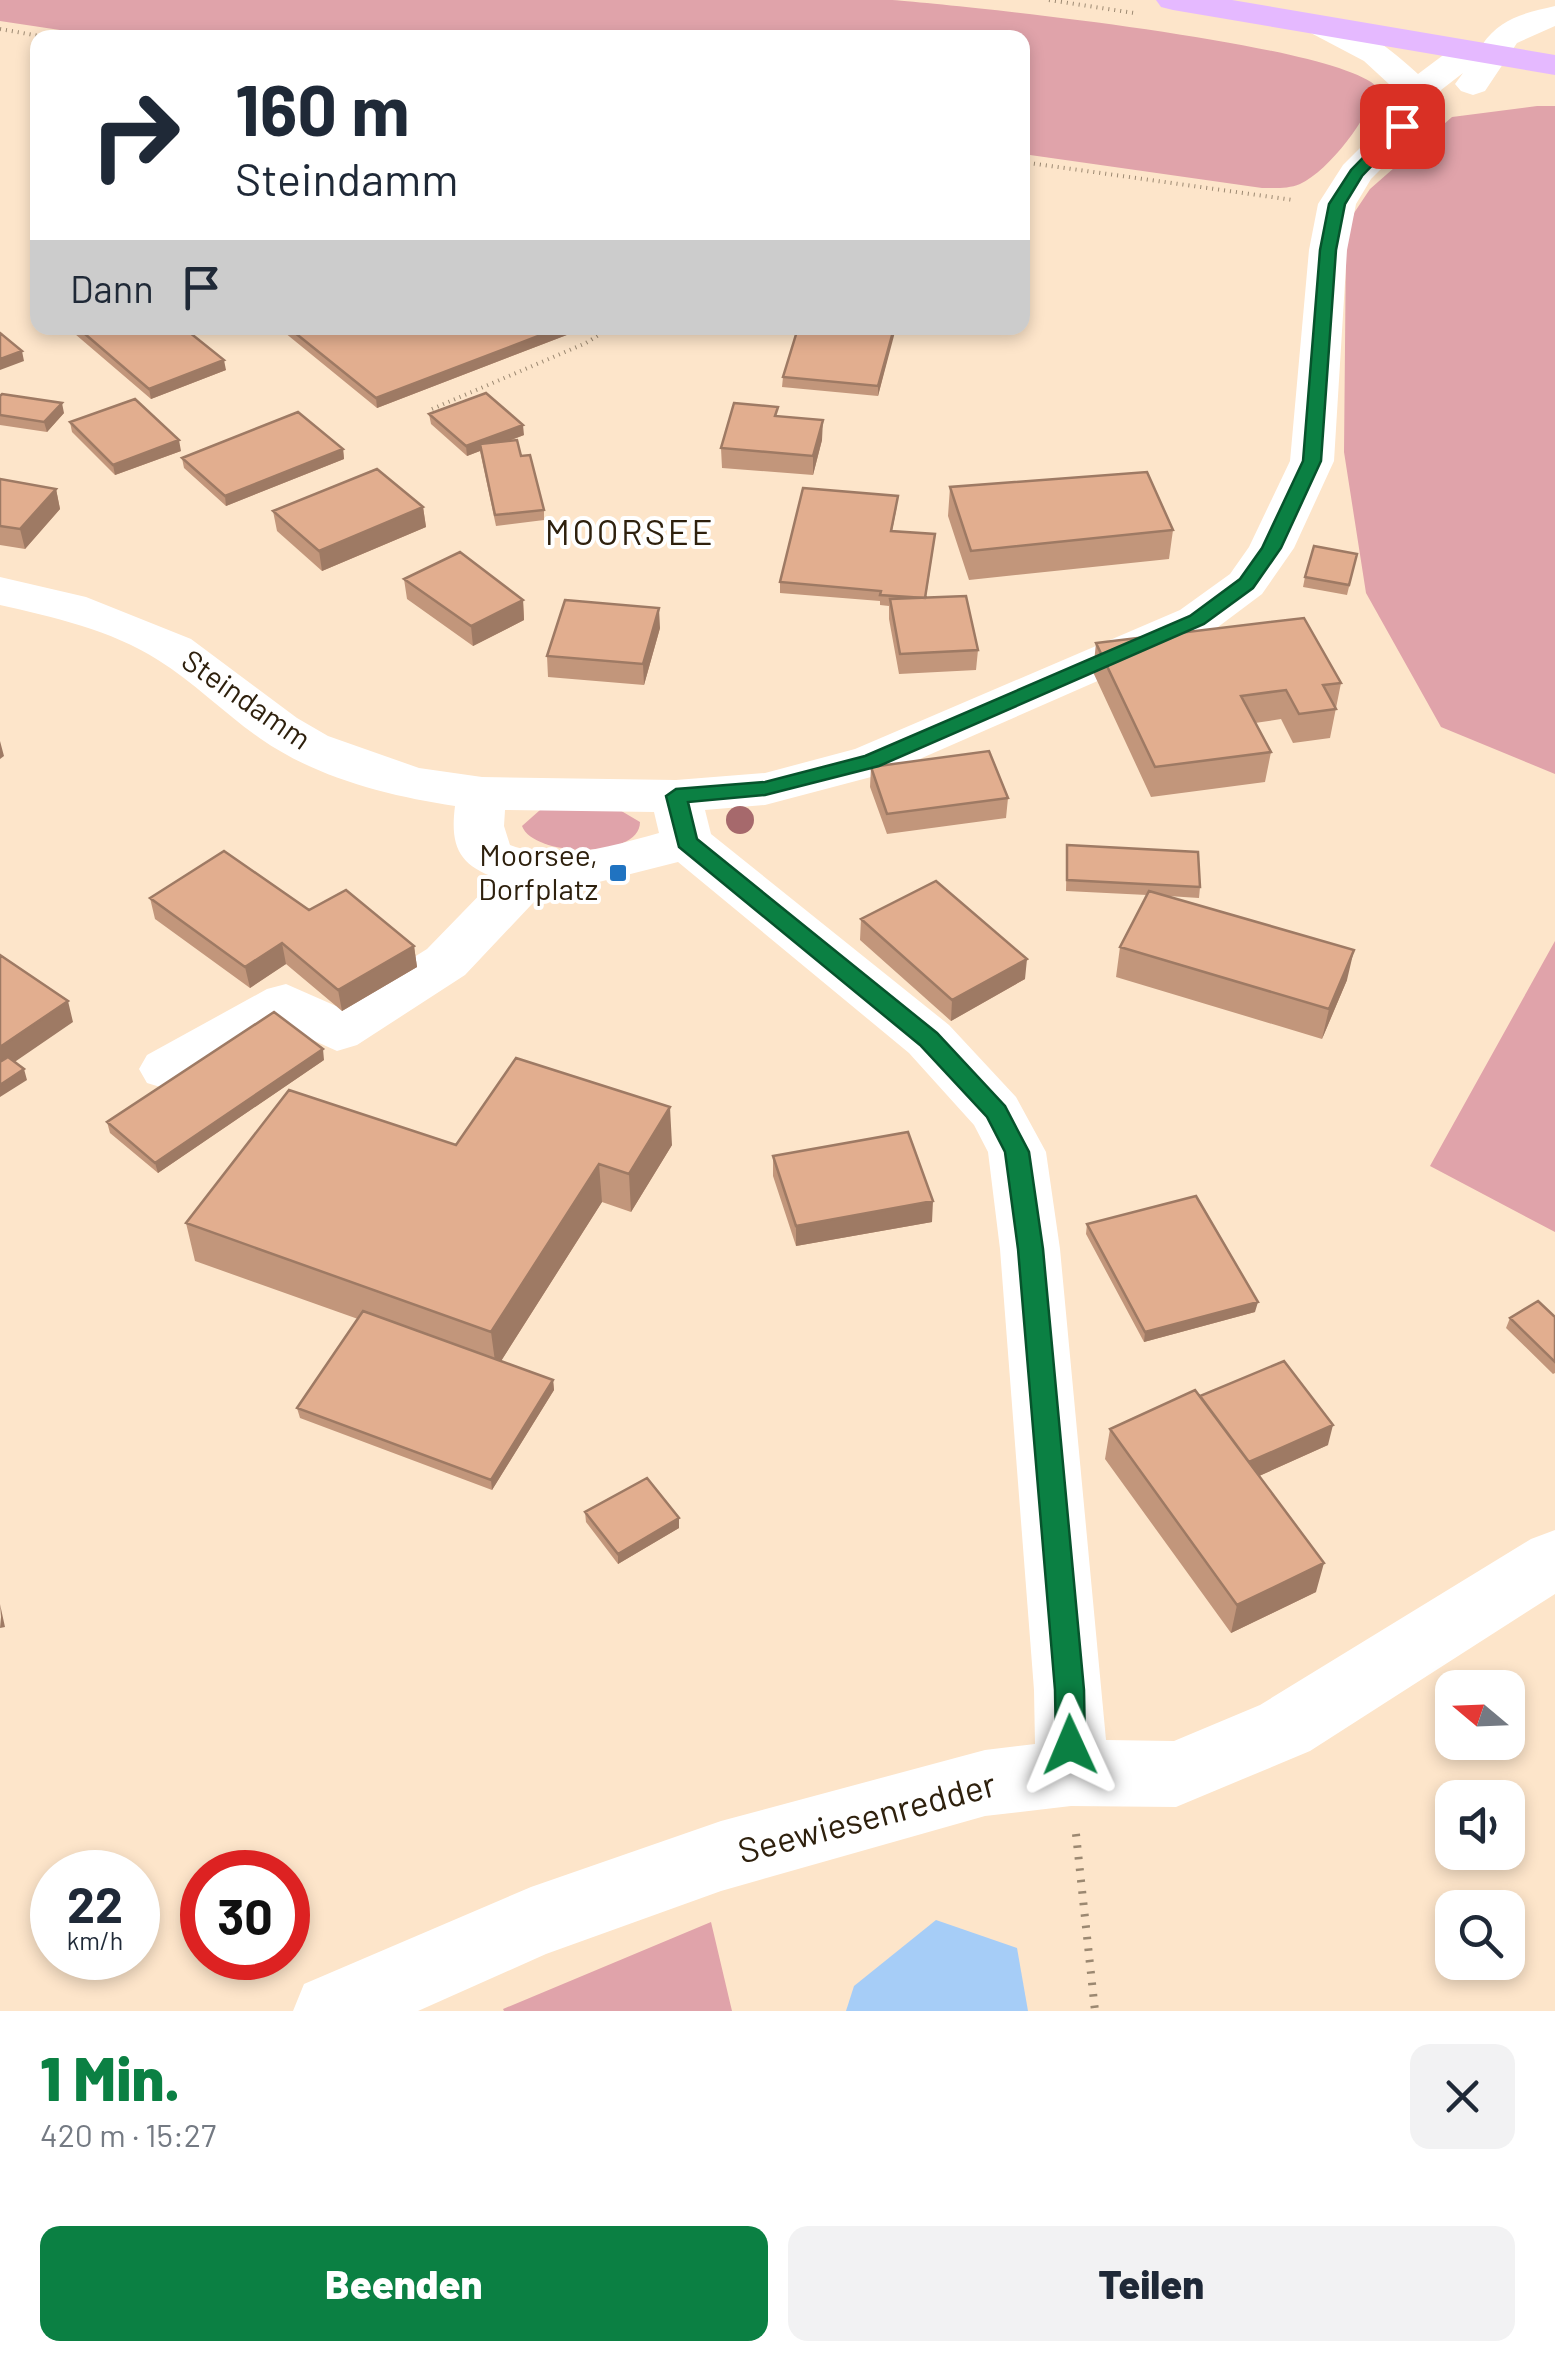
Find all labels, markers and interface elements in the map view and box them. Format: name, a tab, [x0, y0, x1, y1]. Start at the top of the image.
text: 160 m	[235, 66, 410, 150]
icon: right	[70, 70, 200, 200]
pin	[1360, 84, 1445, 169]
icon: arrive	[1375, 99, 1430, 154]
text: Steindamm	[235, 151, 458, 205]
icon: arrive	[174, 260, 229, 315]
text: Dann	[70, 265, 154, 311]
district label: MOORSEE	[545, 510, 715, 552]
street label: Steindamm	[176, 641, 318, 756]
place label: Moorsee, Dorfplatz	[478, 836, 598, 906]
marker: Moorsee, Dorfplatz	[607, 862, 629, 884]
north arrow	[1435, 1670, 1525, 1760]
map controls	[1435, 1670, 1525, 1980]
position arrow	[1018, 1693, 1122, 1797]
street label: Seewiesenredder	[733, 1761, 1000, 1871]
button: sound	[1435, 1780, 1525, 1870]
speed limit sign: 30	[180, 1850, 310, 1980]
text: 22	[67, 1873, 123, 1933]
button: search	[1435, 1890, 1525, 1980]
text: km/h	[67, 1925, 123, 1955]
text: 1 Min.	[40, 2041, 180, 2113]
button: close	[1410, 2044, 1515, 2149]
text: 420 m · 15:27	[40, 2115, 216, 2153]
button: Beenden	[40, 2226, 768, 2341]
button: Teilen	[788, 2226, 1515, 2341]

